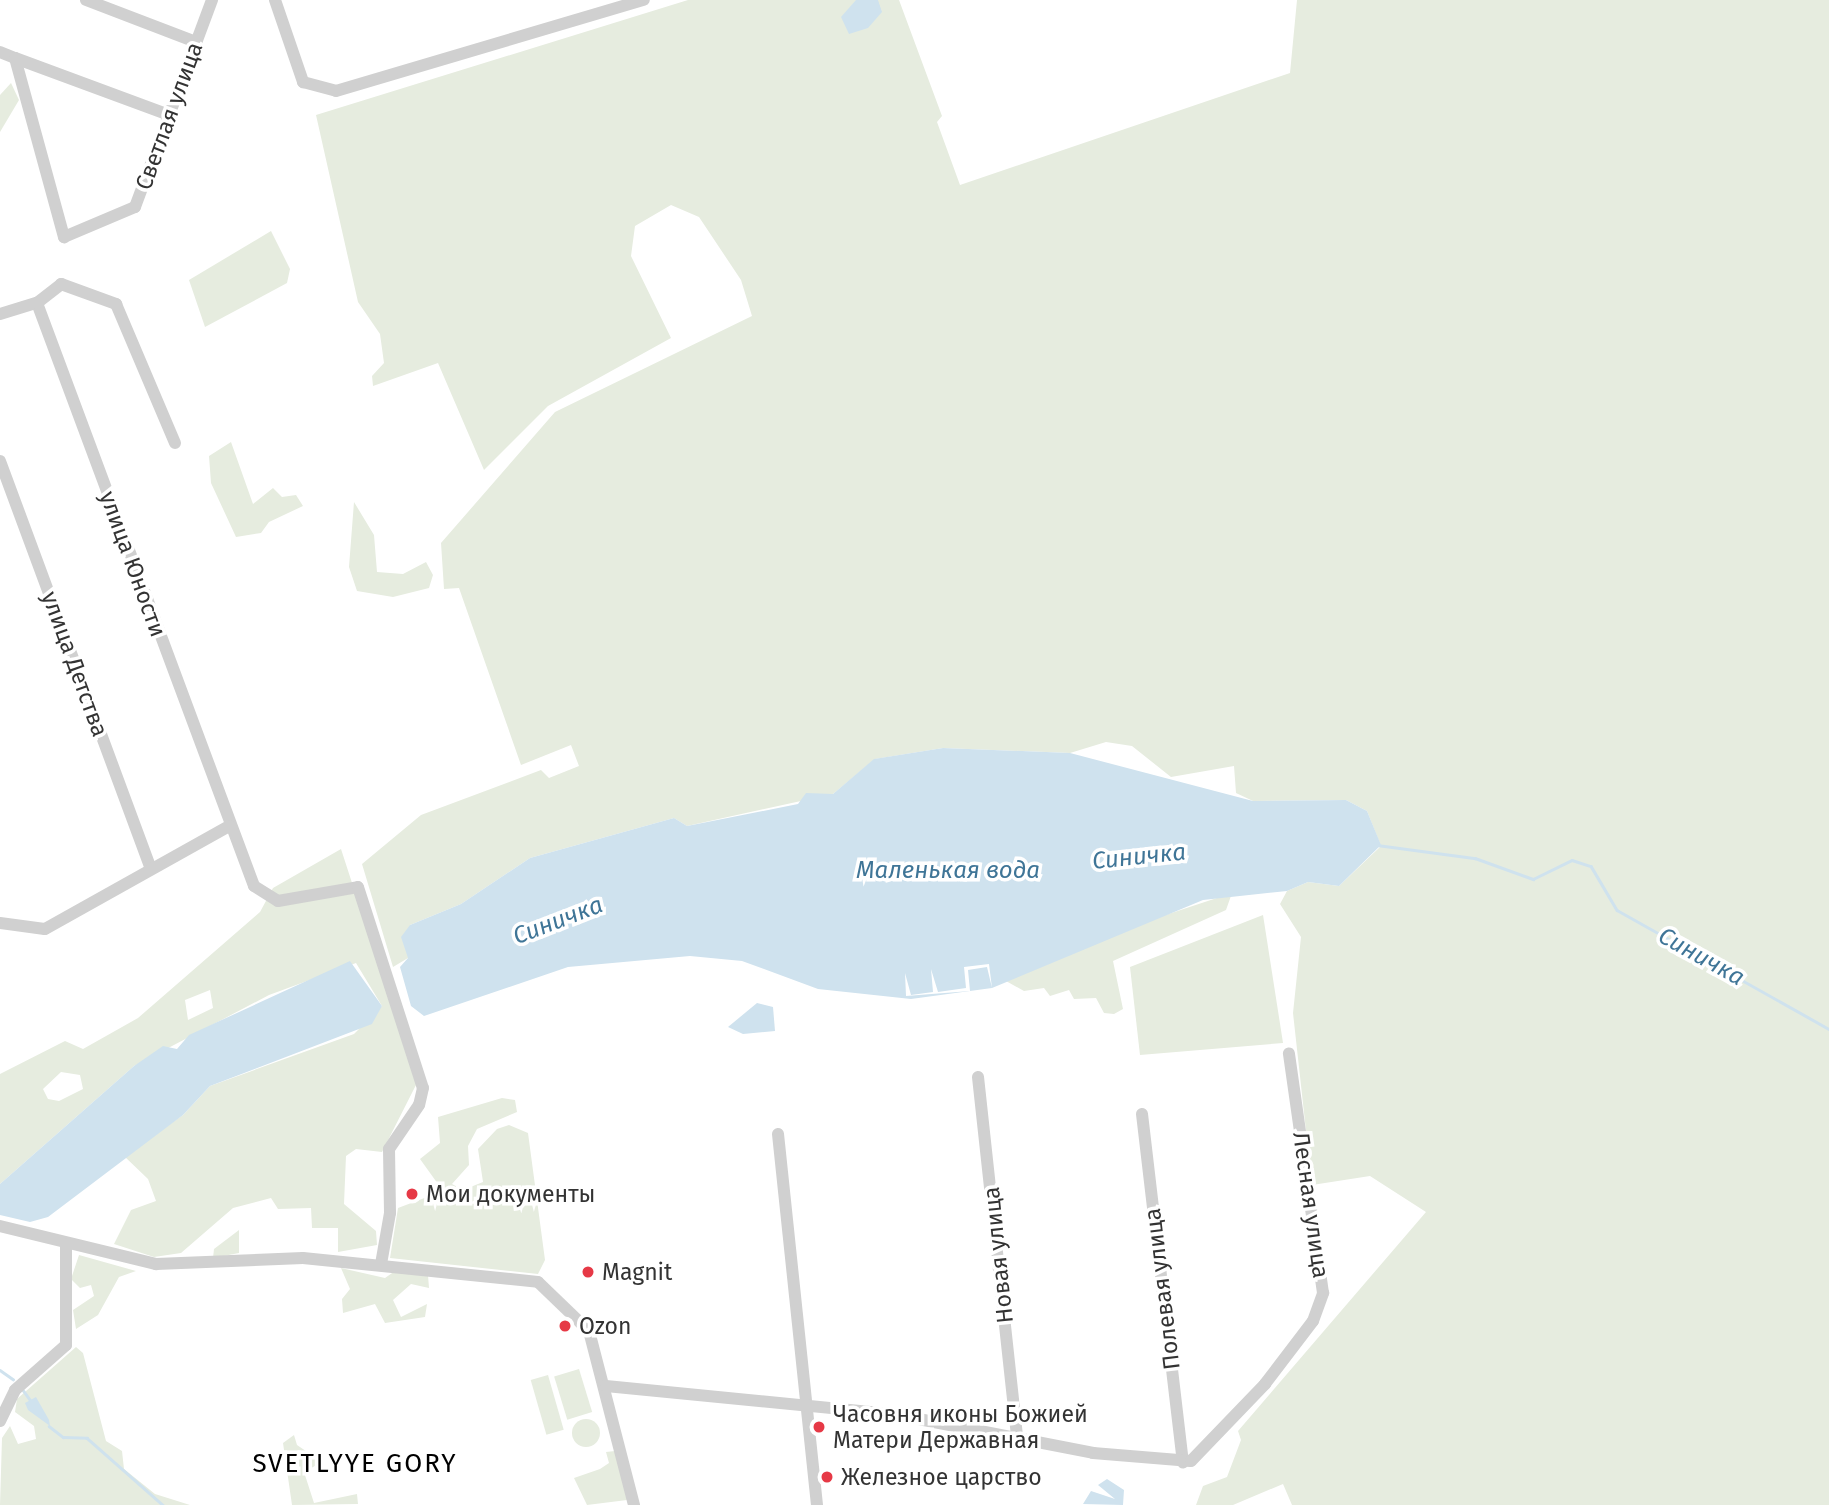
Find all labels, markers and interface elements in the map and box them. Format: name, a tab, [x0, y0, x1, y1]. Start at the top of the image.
street label: Светлая улица	[129, 38, 209, 194]
street label: улица Юности	[94, 487, 172, 641]
street label: улица Детства	[36, 588, 114, 740]
water label: Синичка	[1091, 838, 1187, 876]
water label: Маленькая вода	[856, 857, 1040, 885]
water label: Синичка	[509, 891, 607, 951]
water label: Синичка	[1653, 922, 1749, 992]
street label: Лесная улица	[1287, 1130, 1335, 1280]
place label: Мои документы	[426, 1180, 595, 1208]
street label: Новая улица	[977, 1185, 1019, 1325]
marker: Мои документы	[404, 1186, 420, 1202]
street label: Полевая улица	[1138, 1207, 1186, 1371]
place label: Magnit	[602, 1258, 672, 1286]
marker: Magnit	[580, 1264, 596, 1280]
place label: Ozon	[579, 1312, 631, 1340]
marker: Ozon	[557, 1318, 573, 1334]
place label: Часовня иконы Божией Матери Державная	[833, 1400, 1088, 1454]
marker: Часовня иконы Божией Матери Державная	[811, 1419, 827, 1435]
district label: SVETLYYE GORY	[254, 1448, 456, 1480]
place label: Железное царство	[841, 1463, 1042, 1491]
marker: Железное царство	[819, 1469, 835, 1485]

